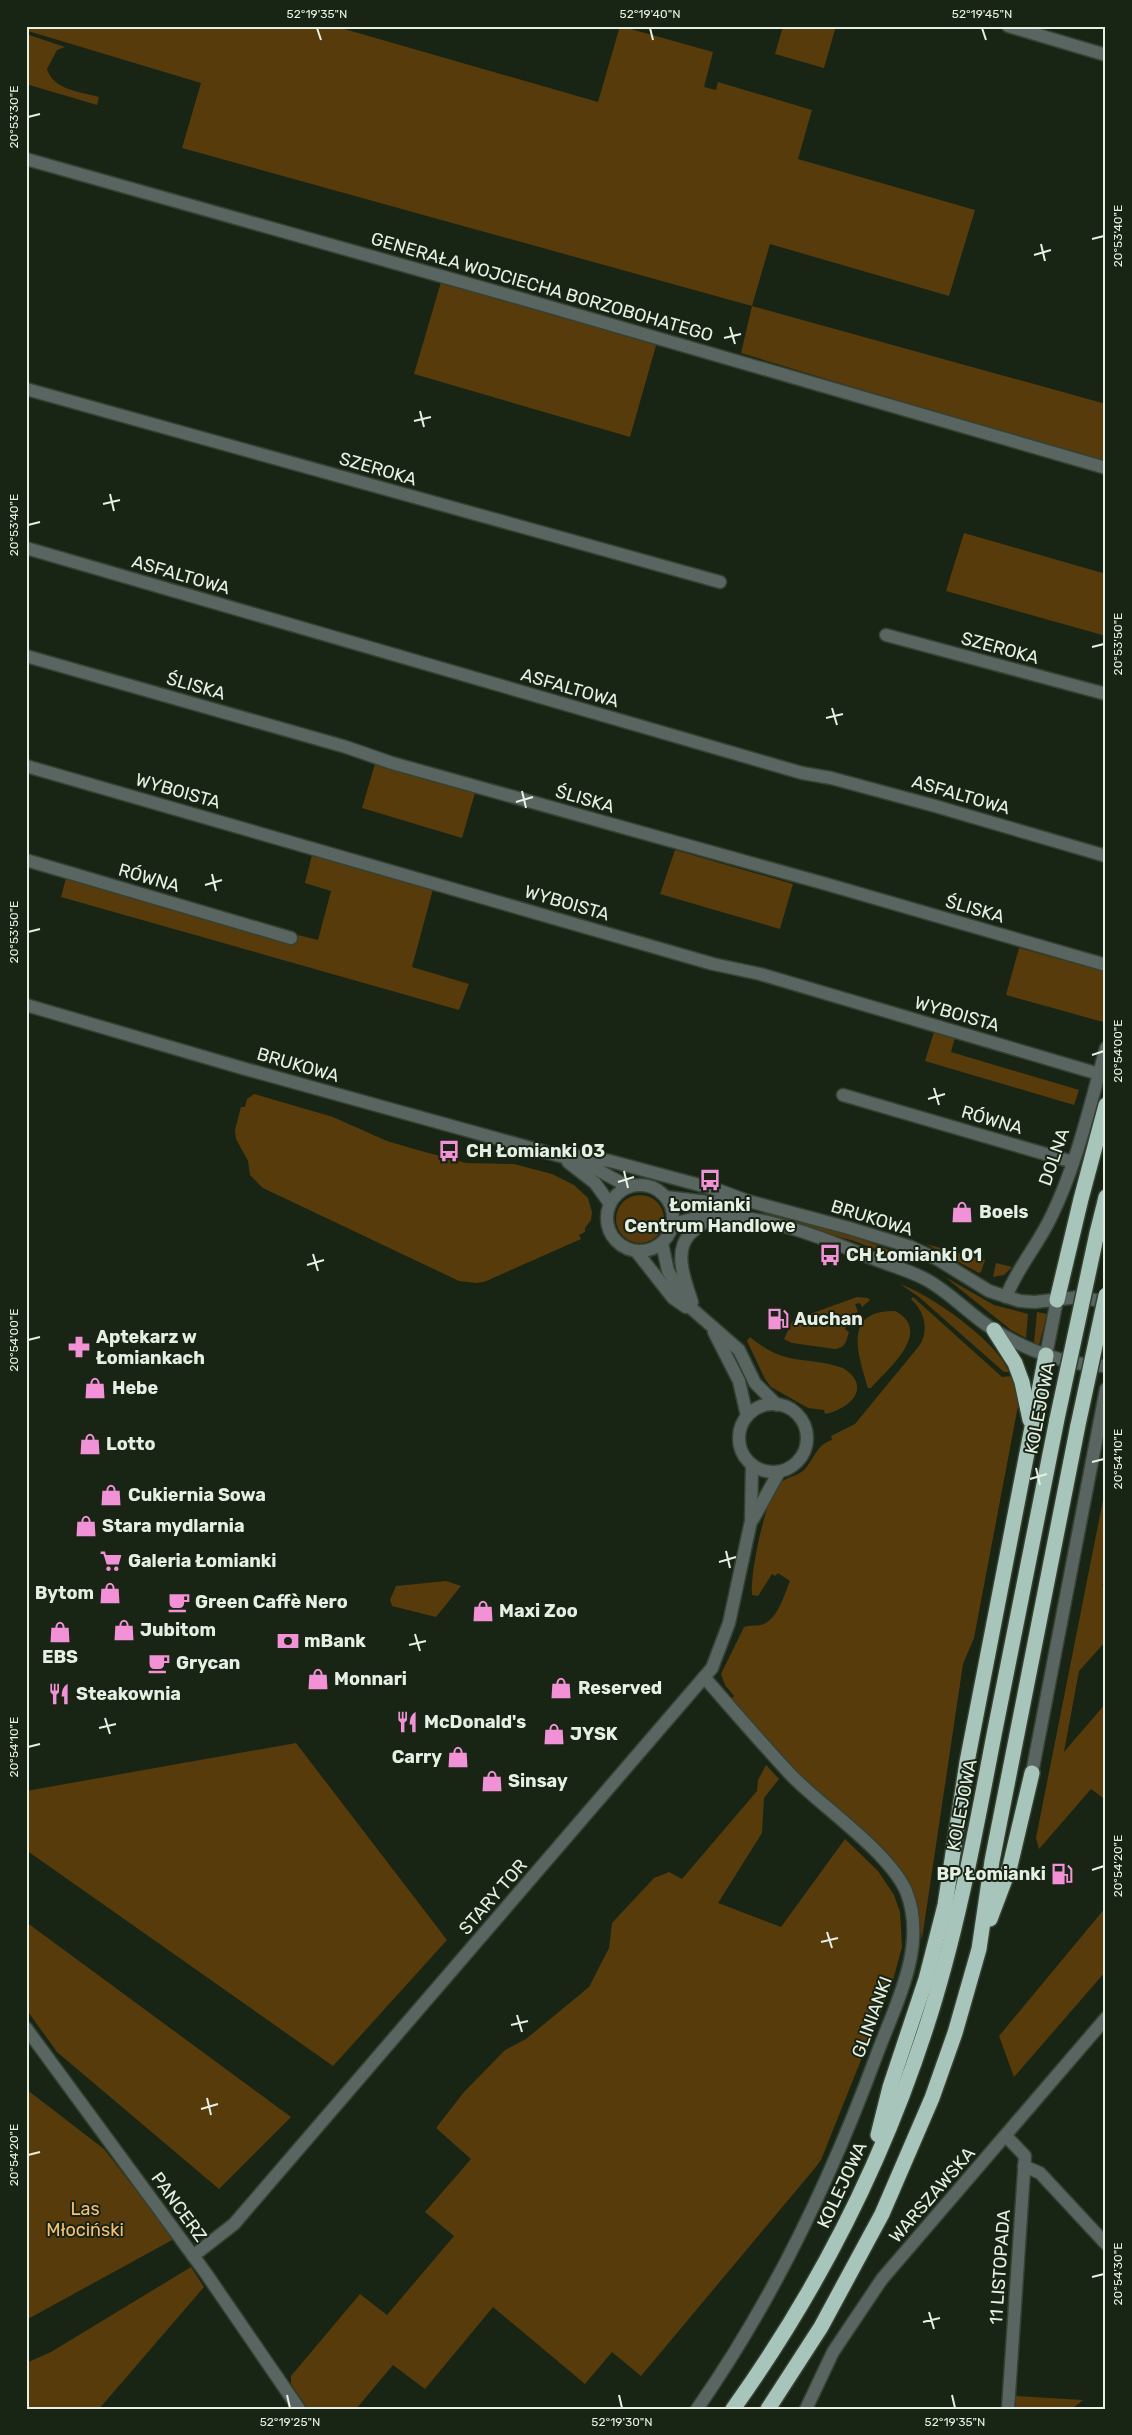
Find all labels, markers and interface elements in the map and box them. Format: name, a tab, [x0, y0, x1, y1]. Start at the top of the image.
text: 52°19'35"N	[287, 7, 347, 21]
text: 52°19'40"N	[620, 7, 680, 21]
text: 52°19'45"N	[952, 7, 1012, 21]
text: 20°53'30"E	[7, 86, 21, 148]
text: 20°53'40"E	[1111, 205, 1125, 267]
street label: GENERAŁA WOJCIECHA BORZOBOHATEGO	[368, 227, 716, 347]
street label: SZEROKA	[337, 447, 419, 491]
text: 20°53'40"E	[7, 494, 21, 556]
street label: ASFALTOWA	[129, 550, 233, 600]
text: 20°53'50"E	[1111, 613, 1125, 675]
street label: SZEROKA	[959, 627, 1041, 669]
street label: ASFALTOWA	[518, 663, 622, 713]
street label: ŚLISKA	[164, 667, 228, 705]
street label: WYBOISTA	[133, 768, 223, 814]
street label: ASFALTOWA	[909, 770, 1013, 820]
street label: ŚLISKA	[553, 780, 617, 818]
street label: RÓWNA	[116, 859, 182, 897]
street label: WYBOISTA	[522, 880, 612, 926]
street label: ŚLISKA	[943, 890, 1007, 928]
text: 20°53'50"E	[7, 901, 21, 963]
street label: WYBOISTA	[912, 991, 1002, 1037]
text: 20°54'00"E	[1111, 1019, 1125, 1083]
street label: BRUKOWA	[254, 1043, 342, 1087]
street label: RÓWNA	[959, 1101, 1025, 1139]
street label: DOLNA	[1034, 1125, 1074, 1189]
bus stop icon: CH Łomianki 03	[436, 1138, 462, 1164]
place label: CH Łomianki 03	[466, 1140, 605, 1162]
bus stop icon: Łomianki Centrum Handlowe	[697, 1167, 723, 1193]
place label: Łomianki Centrum Handlowe	[624, 1194, 796, 1237]
street label: BRUKOWA	[828, 1195, 916, 1241]
shop icon: Boels	[949, 1199, 975, 1225]
place label: Boels	[979, 1201, 1029, 1223]
bus stop icon: CH Łomianki 01	[817, 1242, 843, 1268]
place label: CH Łomianki 01	[846, 1244, 982, 1266]
fuel station icon: Auchan	[765, 1306, 791, 1332]
text: 20°54'00"E	[7, 1308, 21, 1372]
place label: Auchan	[794, 1308, 863, 1330]
place label: Aptekarz w Łomiankach	[96, 1326, 205, 1369]
pharmacy icon: Aptekarz w Łomiankach	[66, 1334, 92, 1360]
street label: KOLEJOWA	[1020, 1360, 1060, 1456]
shop icon: Hebe	[82, 1375, 108, 1401]
place label: Hebe	[112, 1377, 158, 1399]
text: 20°54'10"E	[1111, 1429, 1125, 1489]
shop icon: Lotto	[77, 1431, 103, 1457]
place label: Lotto	[106, 1433, 155, 1455]
shop icon: Cukiernia Sowa	[98, 1482, 124, 1508]
place label: Cukiernia Sowa	[128, 1484, 266, 1506]
shop icon: Stara mydlarnia	[73, 1513, 99, 1539]
place label: Stara mydlarnia	[102, 1515, 245, 1537]
supermarket icon: Galeria Łomianki	[98, 1548, 124, 1574]
place label: Galeria Łomianki	[128, 1550, 277, 1572]
shop icon: Bytom	[97, 1580, 123, 1606]
place label: Bytom	[35, 1582, 94, 1604]
cafe icon: Green Caffè Nero	[166, 1589, 192, 1615]
place label: Green Caffè Nero	[195, 1591, 348, 1613]
shop icon: Maxi Zoo	[470, 1598, 496, 1624]
place label: Maxi Zoo	[499, 1600, 578, 1622]
shop icon: Jubitom	[111, 1617, 137, 1643]
shop icon: EBS	[47, 1619, 73, 1645]
place label: Jubitom	[140, 1619, 216, 1641]
bank icon: mBank	[275, 1628, 301, 1654]
place label: mBank	[304, 1630, 366, 1652]
place label: EBS	[42, 1646, 78, 1668]
cafe icon: Grycan	[146, 1650, 172, 1676]
place label: Grycan	[176, 1652, 240, 1674]
shop icon: Monnari	[305, 1666, 331, 1692]
place label: Monnari	[334, 1668, 407, 1690]
shop icon: Reserved	[548, 1675, 574, 1701]
place label: Reserved	[578, 1677, 662, 1699]
restaurant icon: Steakownia	[46, 1681, 72, 1707]
place label: Steakownia	[76, 1683, 181, 1705]
restaurant icon: McDonald's	[394, 1709, 420, 1735]
place label: McDonald's	[424, 1711, 526, 1733]
text: 20°54'10"E	[7, 1717, 21, 1777]
shop icon: JYSK	[541, 1721, 567, 1747]
place label: JYSK	[570, 1723, 618, 1745]
shop icon: Carry	[445, 1744, 471, 1770]
place label: Carry	[392, 1746, 442, 1768]
street label: KOLEJOWA	[942, 1757, 982, 1853]
shop icon: Sinsay	[479, 1768, 505, 1794]
place label: Sinsay	[508, 1770, 568, 1792]
text: 20°54'20"E	[1111, 1835, 1125, 1897]
street label: STARY TOR	[454, 1855, 532, 1939]
fuel station icon: BP Łomianki	[1049, 1861, 1075, 1887]
place label: BP Łomianki	[936, 1863, 1046, 1885]
street label: GLINIANKI	[847, 1973, 897, 2061]
text: 20°54'20"E	[7, 2124, 21, 2186]
street label: KOLEJOWA	[812, 2138, 872, 2232]
street label: WARSZAWSKA	[884, 2143, 980, 2247]
street label: PANCERZ	[146, 2168, 212, 2246]
park label: Las Młociński	[46, 2198, 124, 2241]
street label: 11 LISTOPADA	[985, 2209, 1015, 2325]
text: 20°54'30"E	[1111, 2243, 1125, 2305]
text: 52°19'25"N	[260, 2415, 320, 2429]
text: 52°19'30"N	[591, 2415, 653, 2429]
text: 52°19'35"N	[925, 2415, 985, 2429]

